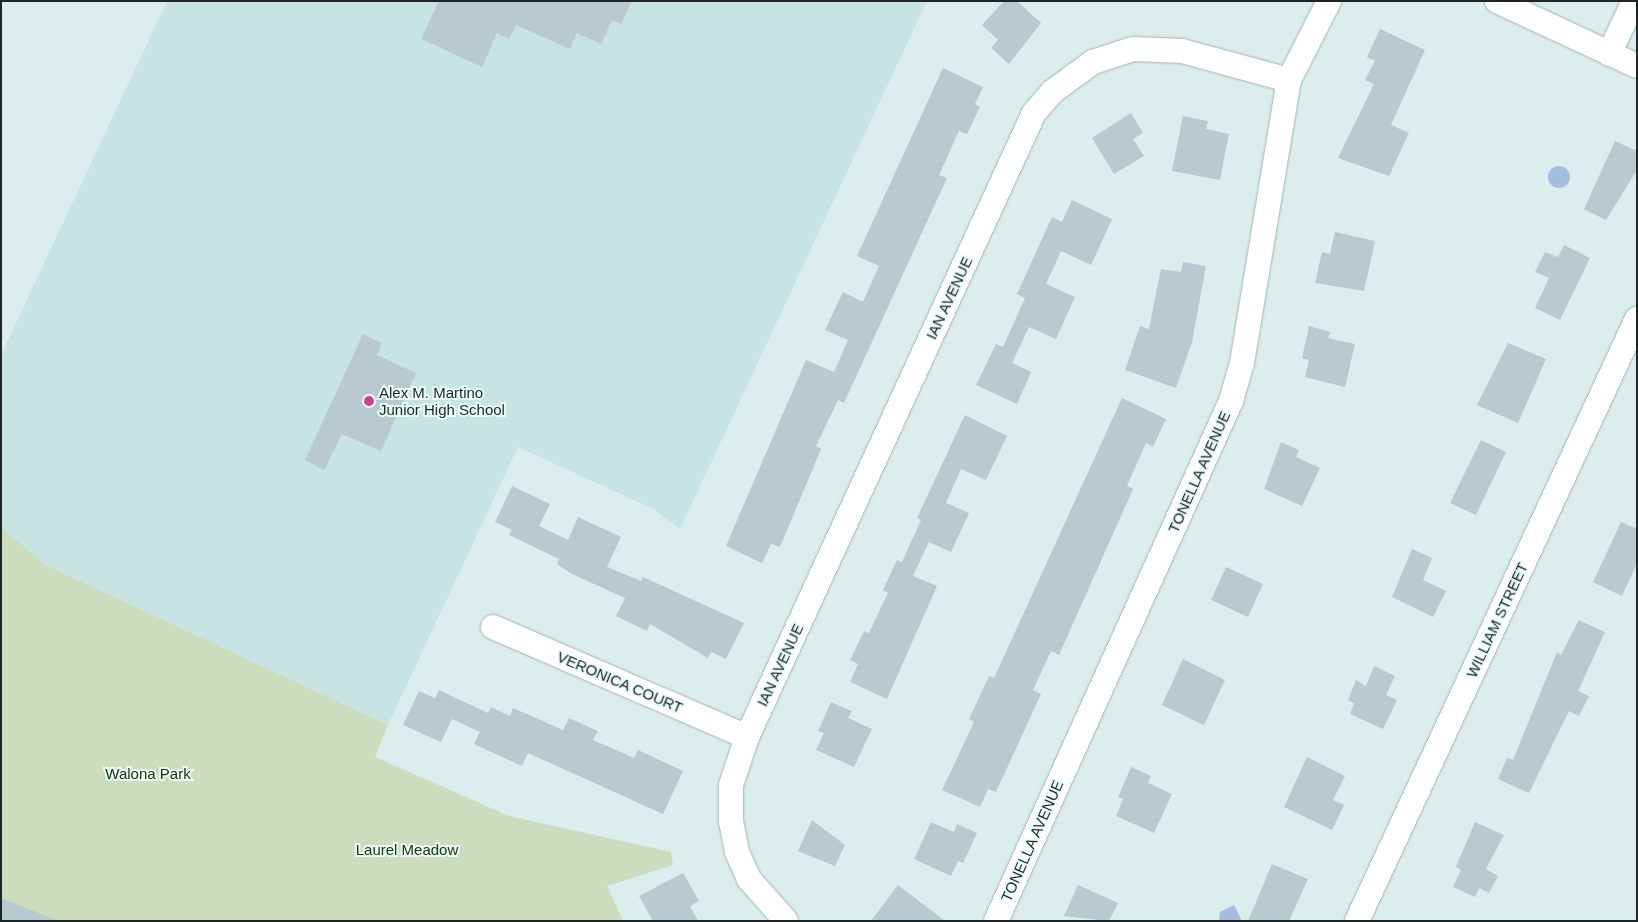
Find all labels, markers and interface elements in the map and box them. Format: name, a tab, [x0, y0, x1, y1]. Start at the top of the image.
street label: IAN AVENUE	[922, 254, 976, 342]
place label: Alex M. Martino Junior High School	[379, 383, 505, 418]
marker: Alex M. Martino Junior High School	[363, 395, 375, 407]
street label: TONELLA AVENUE	[1164, 408, 1234, 536]
street label: WILLIAM STREET	[1462, 560, 1532, 680]
street label: IAN AVENUE	[753, 621, 807, 709]
street label: VERONICA COURT	[554, 647, 686, 717]
park label: Walona Park	[105, 765, 191, 783]
street label: TONELLA AVENUE	[997, 777, 1067, 905]
park label: Laurel Meadow	[356, 841, 458, 859]

